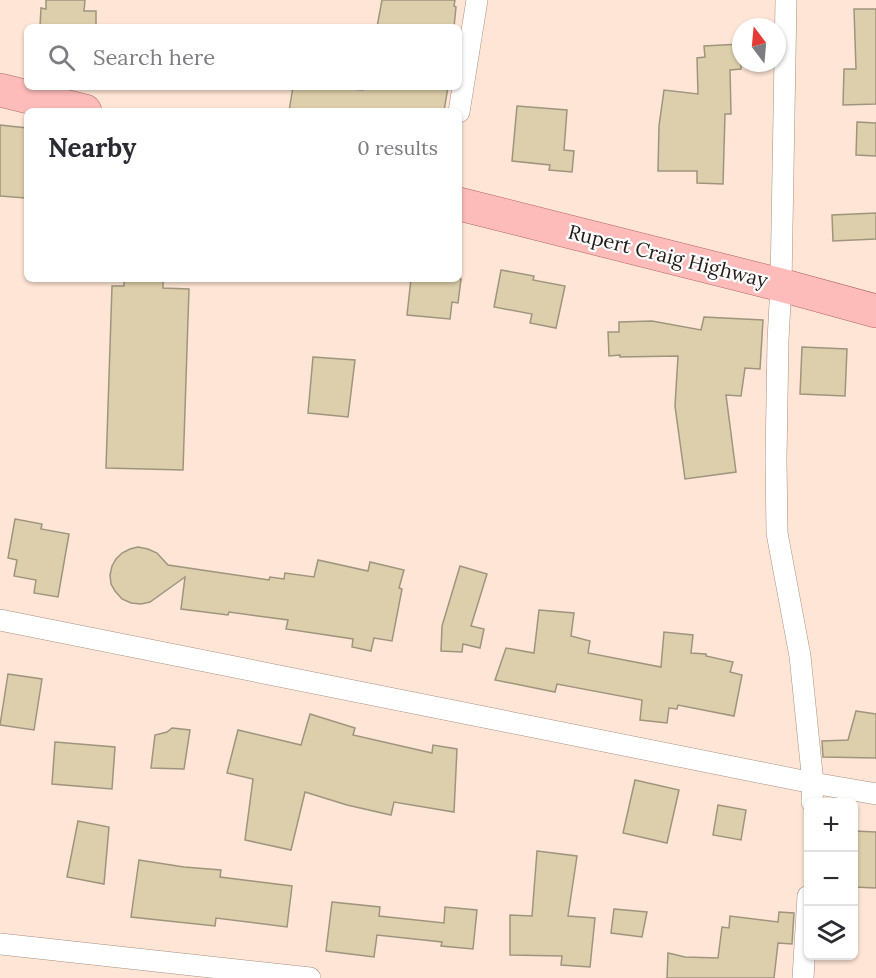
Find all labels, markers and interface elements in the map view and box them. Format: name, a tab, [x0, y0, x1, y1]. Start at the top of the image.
north arrow	[732, 18, 786, 72]
search box	[24, 24, 462, 90]
icon: search	[45, 41, 78, 74]
text: Search here	[93, 43, 215, 71]
text: Nearby	[48, 131, 136, 164]
text: 0 results	[357, 135, 438, 160]
street label: Rupert Craig Highway	[566, 219, 771, 293]
map controls	[804, 798, 858, 960]
button: +	[804, 798, 858, 852]
button: −	[804, 852, 858, 906]
button: layers	[804, 906, 858, 960]

